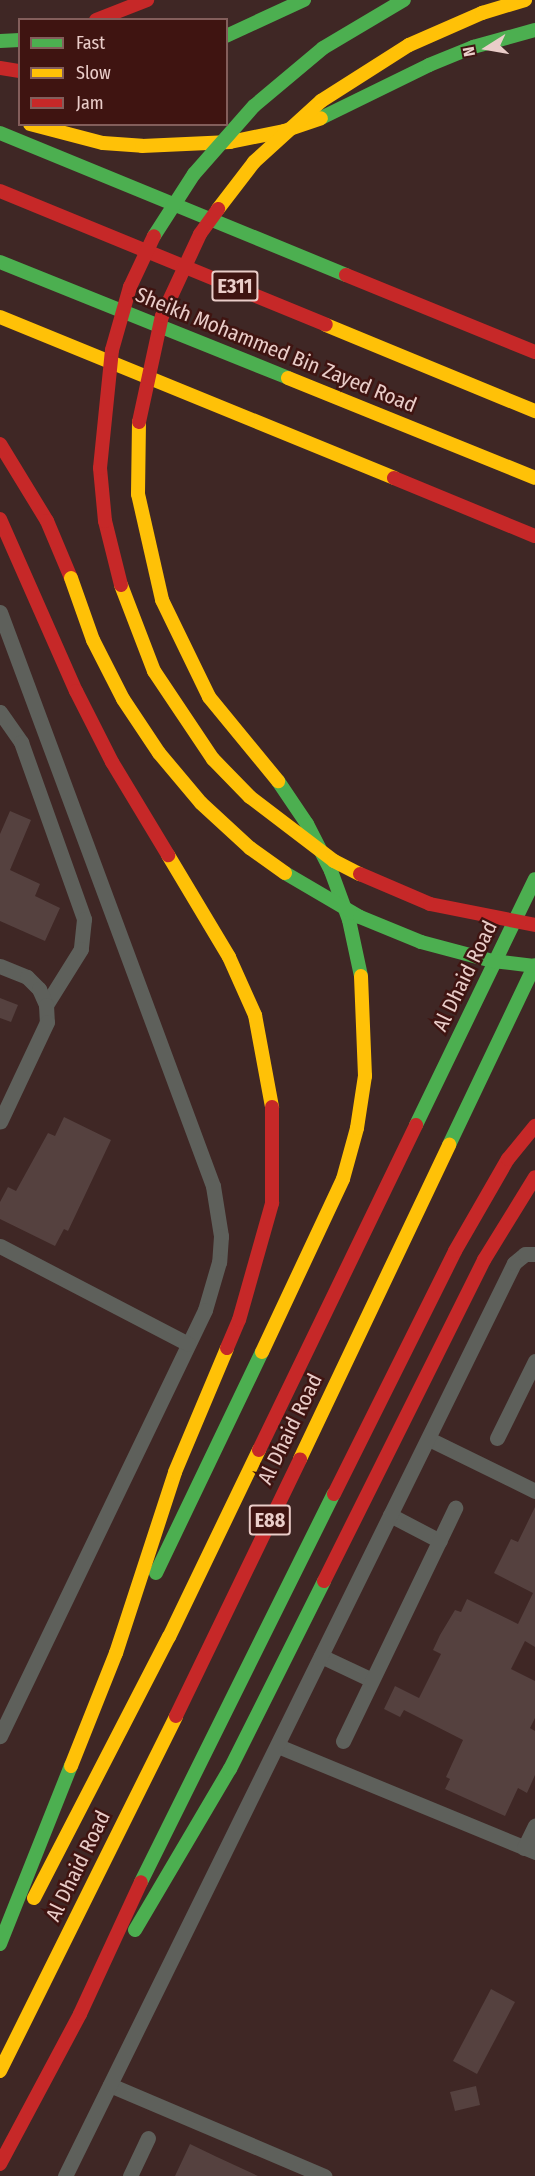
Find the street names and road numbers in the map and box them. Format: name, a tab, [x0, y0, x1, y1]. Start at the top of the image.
road number: E311	[211, 269, 259, 303]
street label: Sheikh Mohammed Bin Zayed Road	[132, 282, 420, 418]
street label: Al Dhaid Road	[427, 917, 503, 1035]
street label: Al Dhaid Road	[252, 1370, 328, 1488]
road number: E88	[248, 1503, 292, 1537]
street label: Al Dhaid Road	[40, 1807, 116, 1925]

